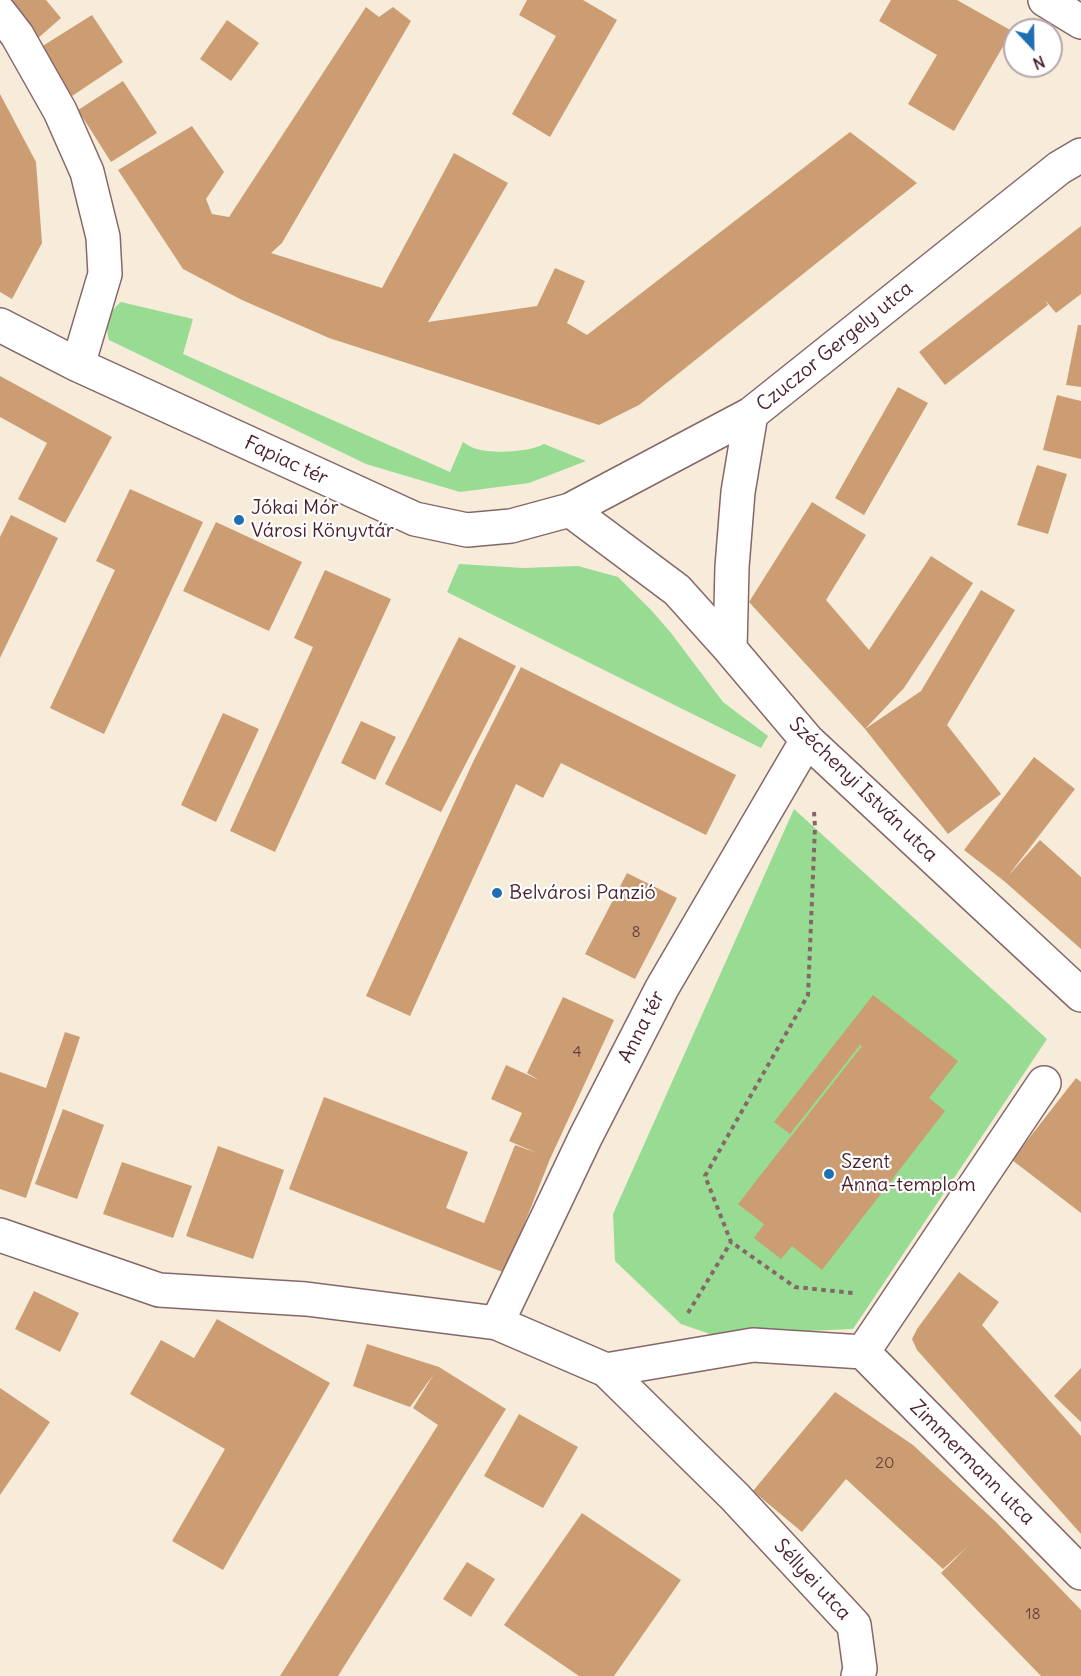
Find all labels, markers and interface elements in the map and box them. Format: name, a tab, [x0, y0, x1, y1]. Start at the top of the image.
north arrow	[1003, 18, 1063, 78]
text: N	[1030, 51, 1048, 74]
street label: Czuczor Gergely utca	[752, 277, 918, 417]
street label: Fapiac tér	[240, 431, 332, 491]
place label: Jókai Mór Városi Könyvtár	[251, 496, 394, 543]
marker: Jókai Mór Városi Könyvtár	[232, 513, 246, 527]
street label: Széchenyi István utca	[784, 713, 942, 867]
place label: Belvárosi Panzió	[509, 881, 656, 905]
marker: Belvárosi Panzió	[490, 886, 504, 900]
house number: 8	[631, 922, 641, 942]
street label: Anna tér	[614, 987, 670, 1067]
house number: 4	[572, 1042, 582, 1062]
place label: Szent Anna-templom	[841, 1150, 976, 1197]
marker: Szent Anna-templom	[822, 1167, 836, 1181]
street label: Zimmermann utca	[905, 1396, 1039, 1530]
house number: 20	[875, 1453, 895, 1473]
street label: Séllyei utca	[768, 1534, 856, 1626]
house number: 18	[1025, 1604, 1041, 1624]

